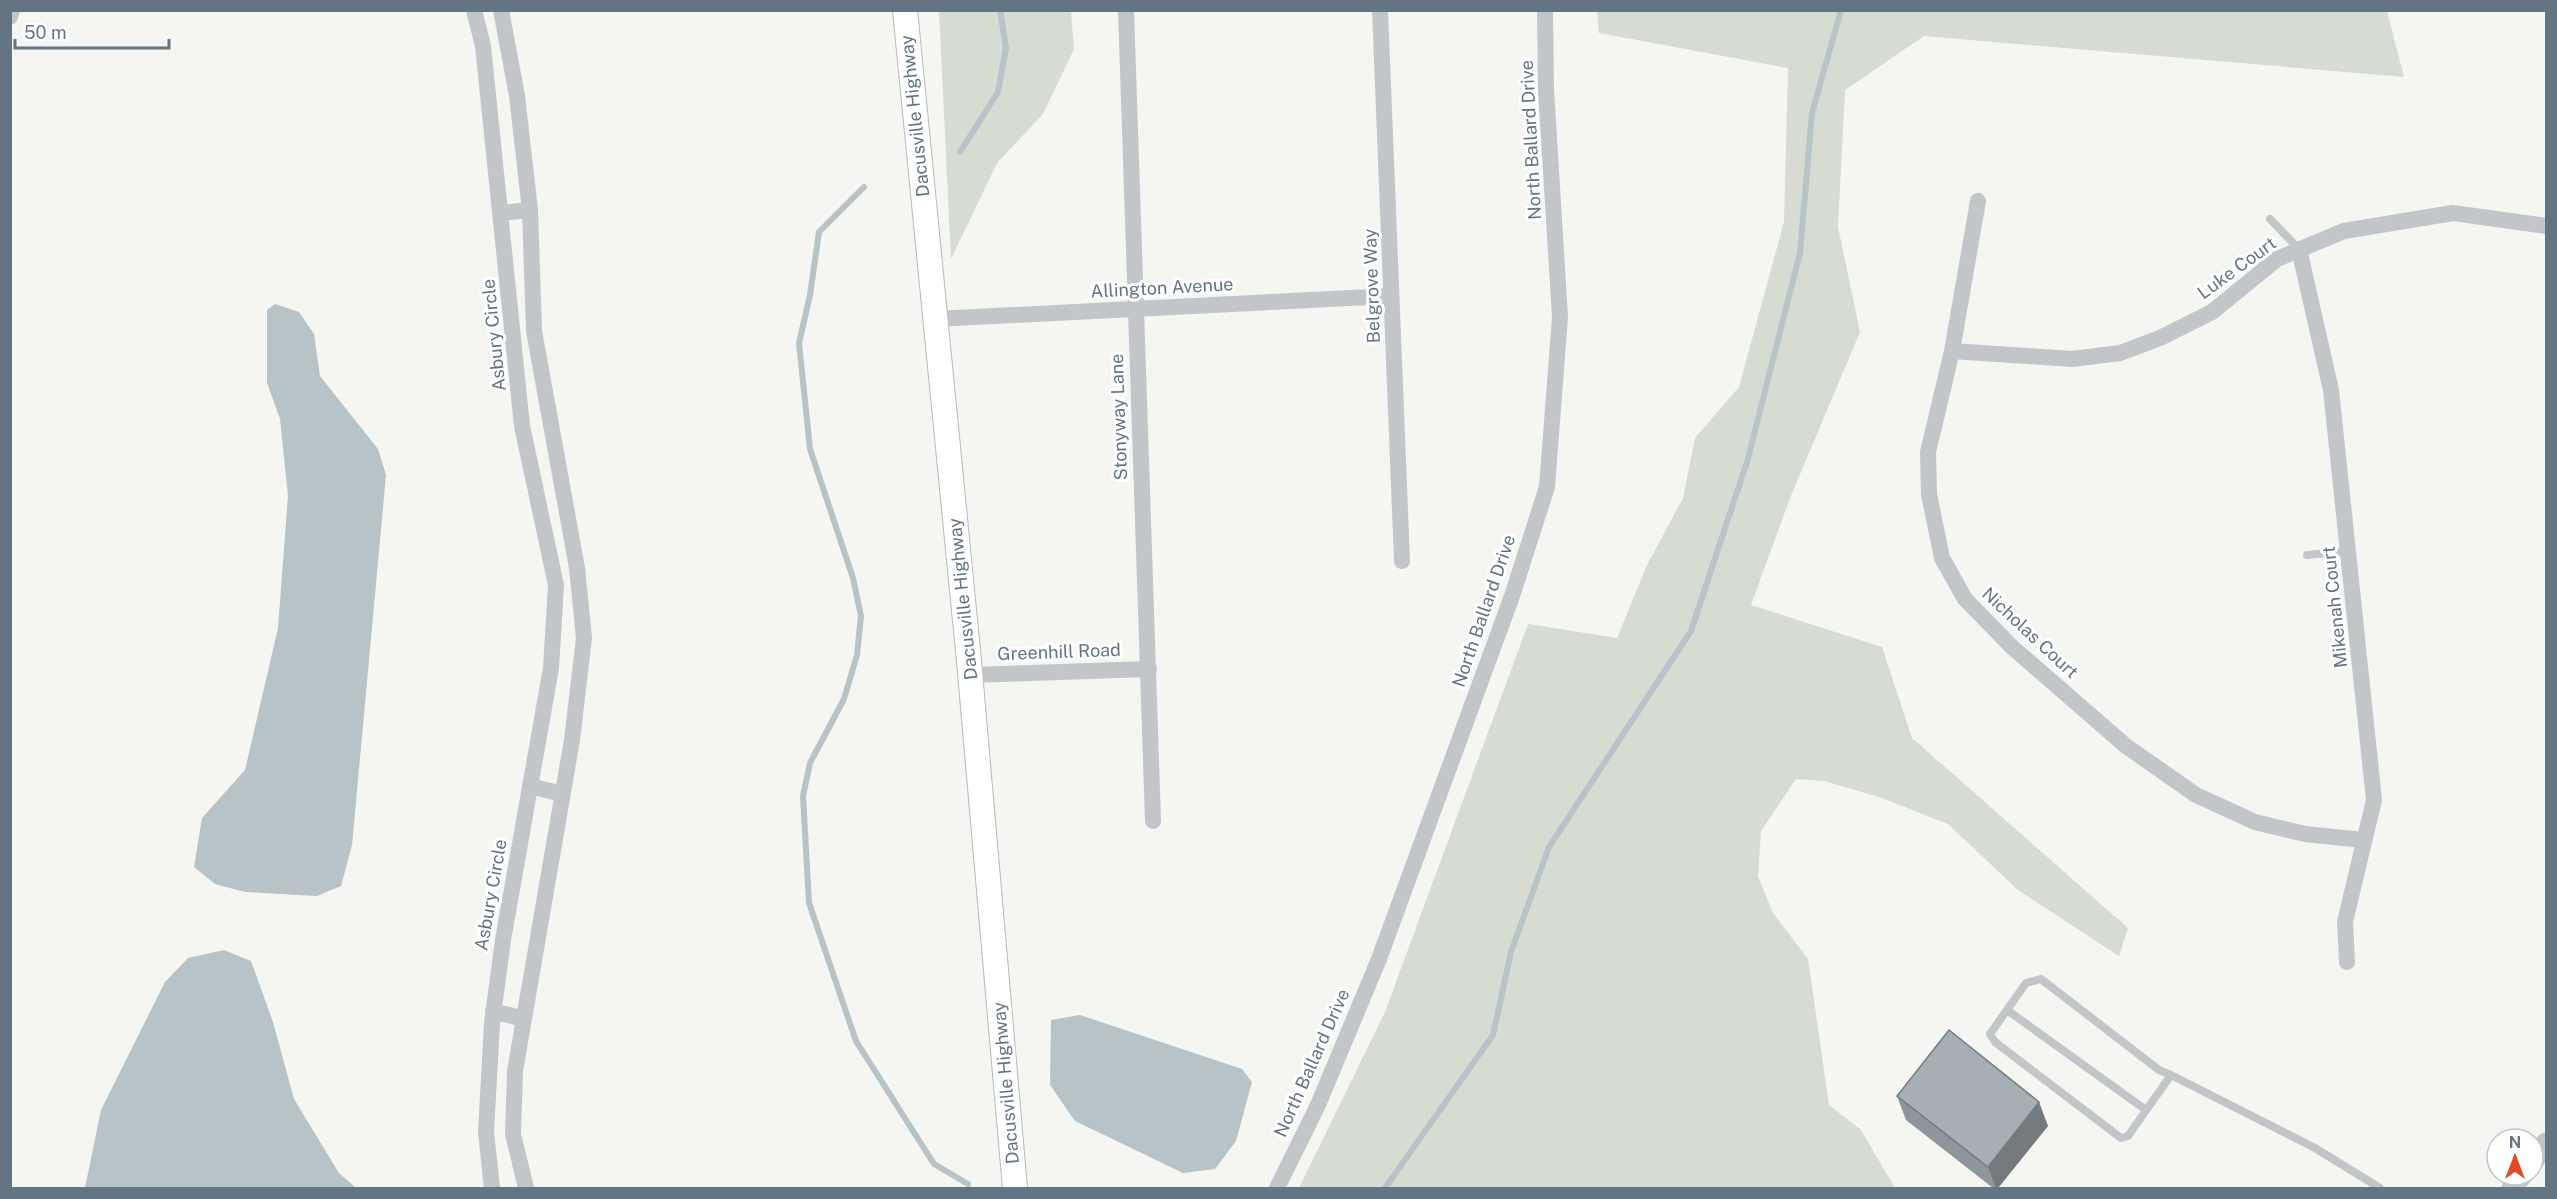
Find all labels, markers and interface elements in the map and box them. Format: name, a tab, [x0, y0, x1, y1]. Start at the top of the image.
scale bar	[15, 12, 170, 50]
text: 50 m	[24, 22, 67, 43]
street label: Dacusville Highway	[896, 34, 933, 198]
street label: North Ballard Drive	[1516, 60, 1545, 220]
street label: Belgrove Way	[1359, 228, 1384, 344]
street label: Luke Court	[2193, 232, 2280, 303]
street label: Allington Avenue	[1090, 273, 1234, 302]
street label: Asbury Circle	[477, 278, 510, 392]
street label: Stonyway Lane	[1106, 353, 1131, 481]
street label: Dacusville Highway	[944, 517, 981, 681]
street label: North Ballard Drive	[1448, 532, 1519, 690]
street label: Mikenah Court	[2318, 545, 2351, 669]
street label: Nicholas Court	[1978, 583, 2083, 683]
street label: Greenhill Road	[997, 639, 1121, 664]
street label: Asbury Circle	[470, 838, 511, 952]
street label: North Ballard Drive	[1269, 986, 1354, 1140]
street label: Dacusville Highway	[988, 1001, 1023, 1165]
north arrow	[2485, 1127, 2545, 1187]
text: N	[2509, 1133, 2521, 1152]

